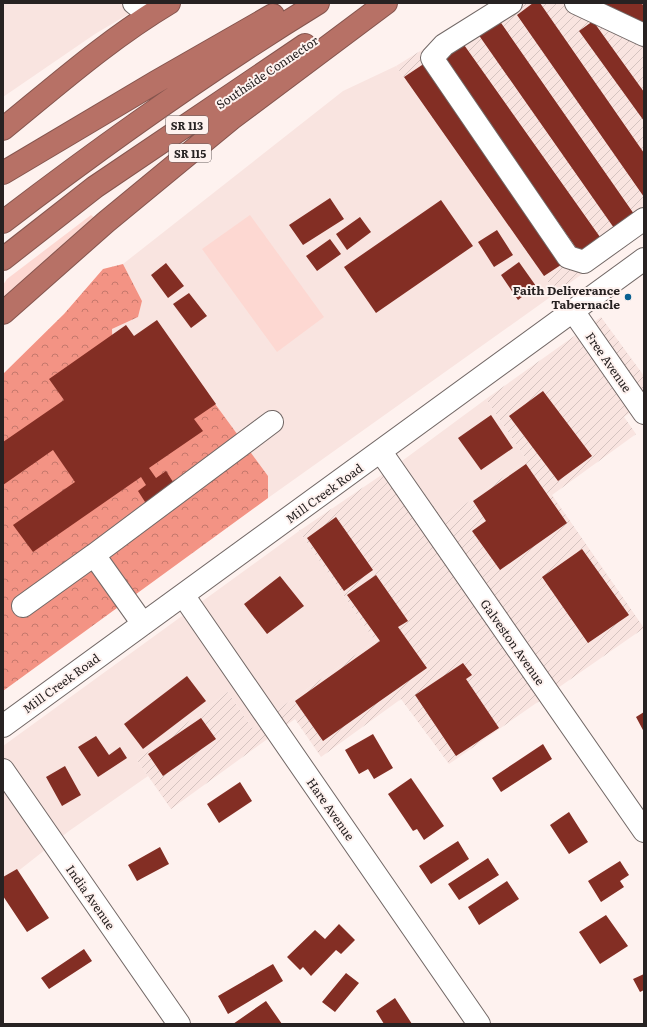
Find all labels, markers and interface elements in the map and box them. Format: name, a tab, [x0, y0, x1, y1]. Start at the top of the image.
street label: Southside Connector	[212, 31, 322, 113]
road number: SR 113	[166, 116, 208, 134]
road number: SR 115	[169, 144, 211, 162]
place label: Faith Deliverance Tabernacle	[513, 281, 620, 313]
marker: Faith Deliverance Tabernacle	[623, 292, 633, 302]
street label: Free Avenue	[582, 328, 636, 396]
street label: Mill Creek Road	[282, 458, 367, 527]
street label: Galveston Avenue	[477, 595, 549, 689]
street label: Mill Creek Road	[19, 648, 104, 717]
street label: Hare Avenue	[303, 774, 359, 844]
street label: India Avenue	[62, 861, 120, 933]

